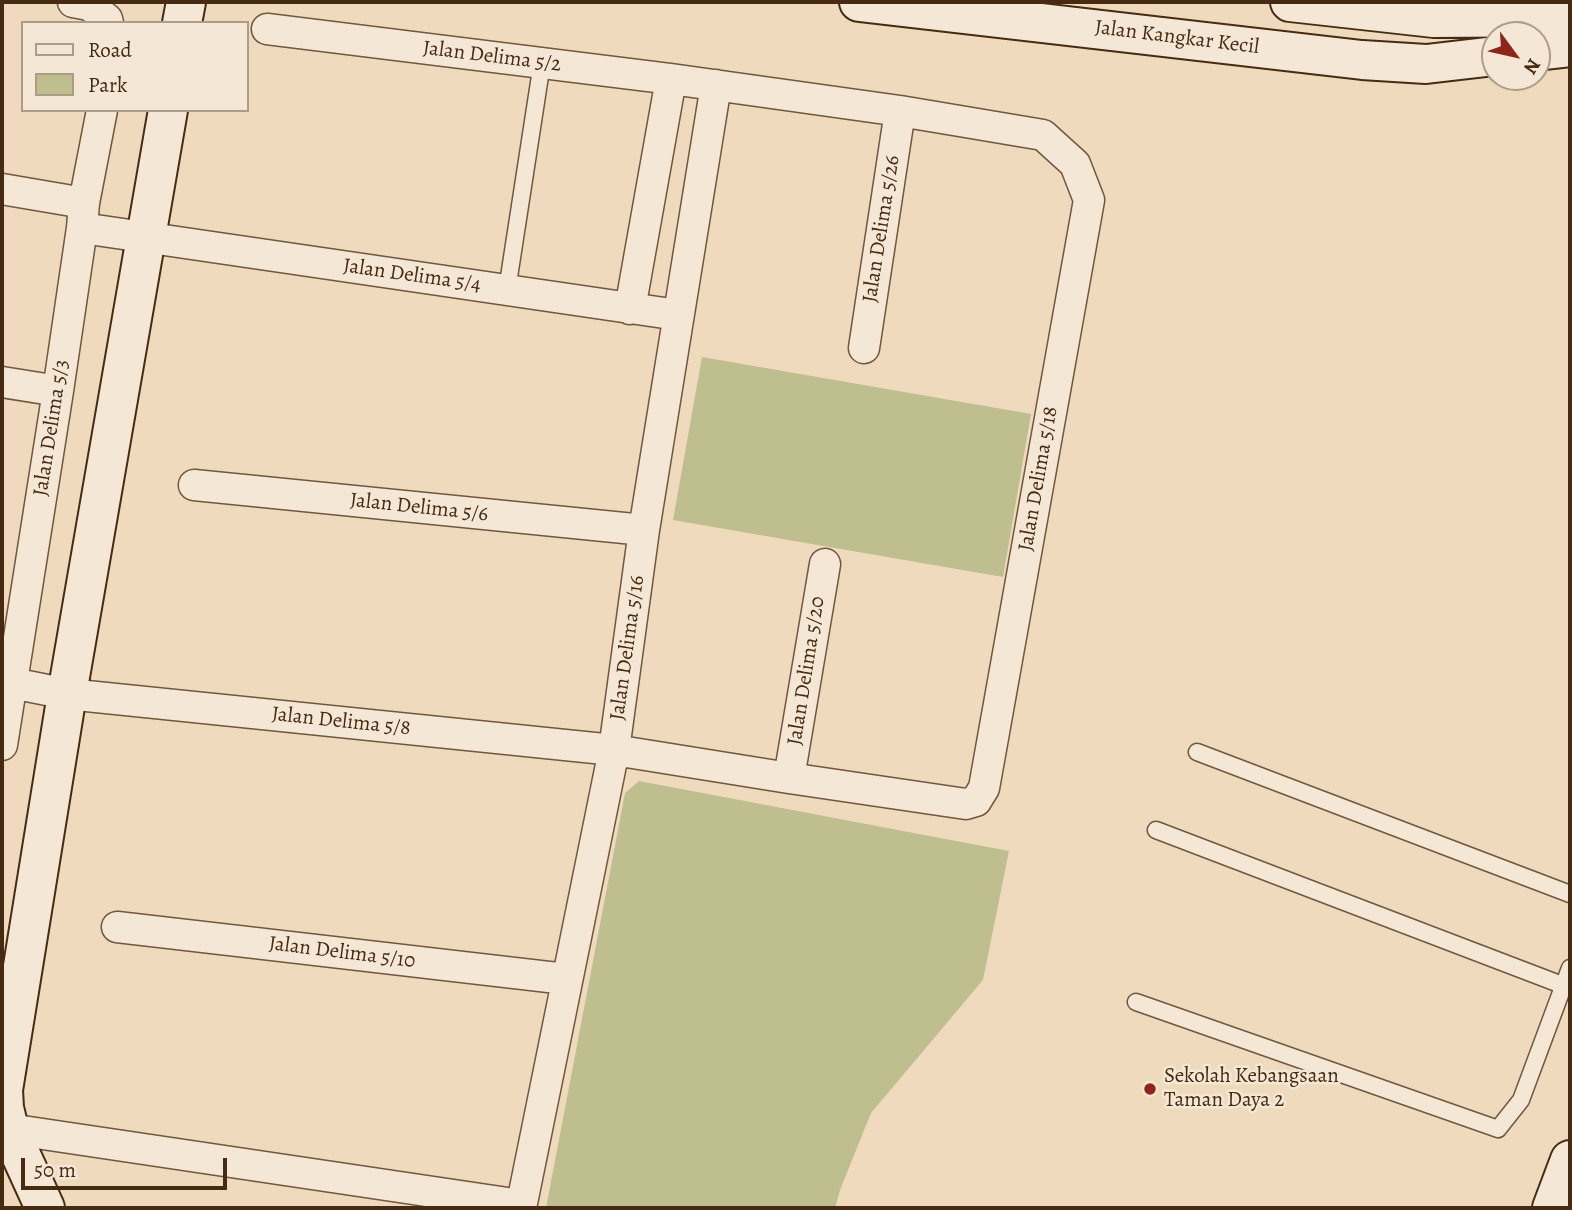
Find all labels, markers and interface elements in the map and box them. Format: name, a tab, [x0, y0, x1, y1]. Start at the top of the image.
street label: Jalan Kangkar Kecil	[1093, 15, 1261, 61]
legend	[21, 21, 248, 112]
north arrow	[1481, 21, 1551, 91]
text: Road	[88, 36, 132, 64]
street label: Jalan Delima 5/2	[421, 36, 563, 78]
text: N	[1517, 53, 1547, 79]
text: Park	[88, 71, 127, 99]
street label: Jalan Delima 5/26	[858, 154, 906, 304]
street label: Jalan Delima 5/4	[342, 254, 482, 298]
street label: Jalan Delima 5/3	[29, 358, 75, 498]
street label: Jalan Delima 5/18	[1014, 405, 1064, 553]
street label: Jalan Delima 5/6	[349, 488, 489, 528]
street label: Jalan Delima 5/16	[605, 574, 651, 722]
street label: Jalan Delima 5/20	[783, 595, 831, 747]
street label: Jalan Delima 5/8	[270, 702, 412, 742]
street label: Jalan Delima 5/10	[267, 932, 417, 974]
place label: Sekolah Kebangsaan Taman Daya 2	[1164, 1064, 1339, 1114]
marker: Sekolah Kebangsaan Taman Daya 2	[1142, 1081, 1158, 1097]
scale bar	[24, 1144, 231, 1188]
text: 50 m	[34, 1156, 76, 1184]

